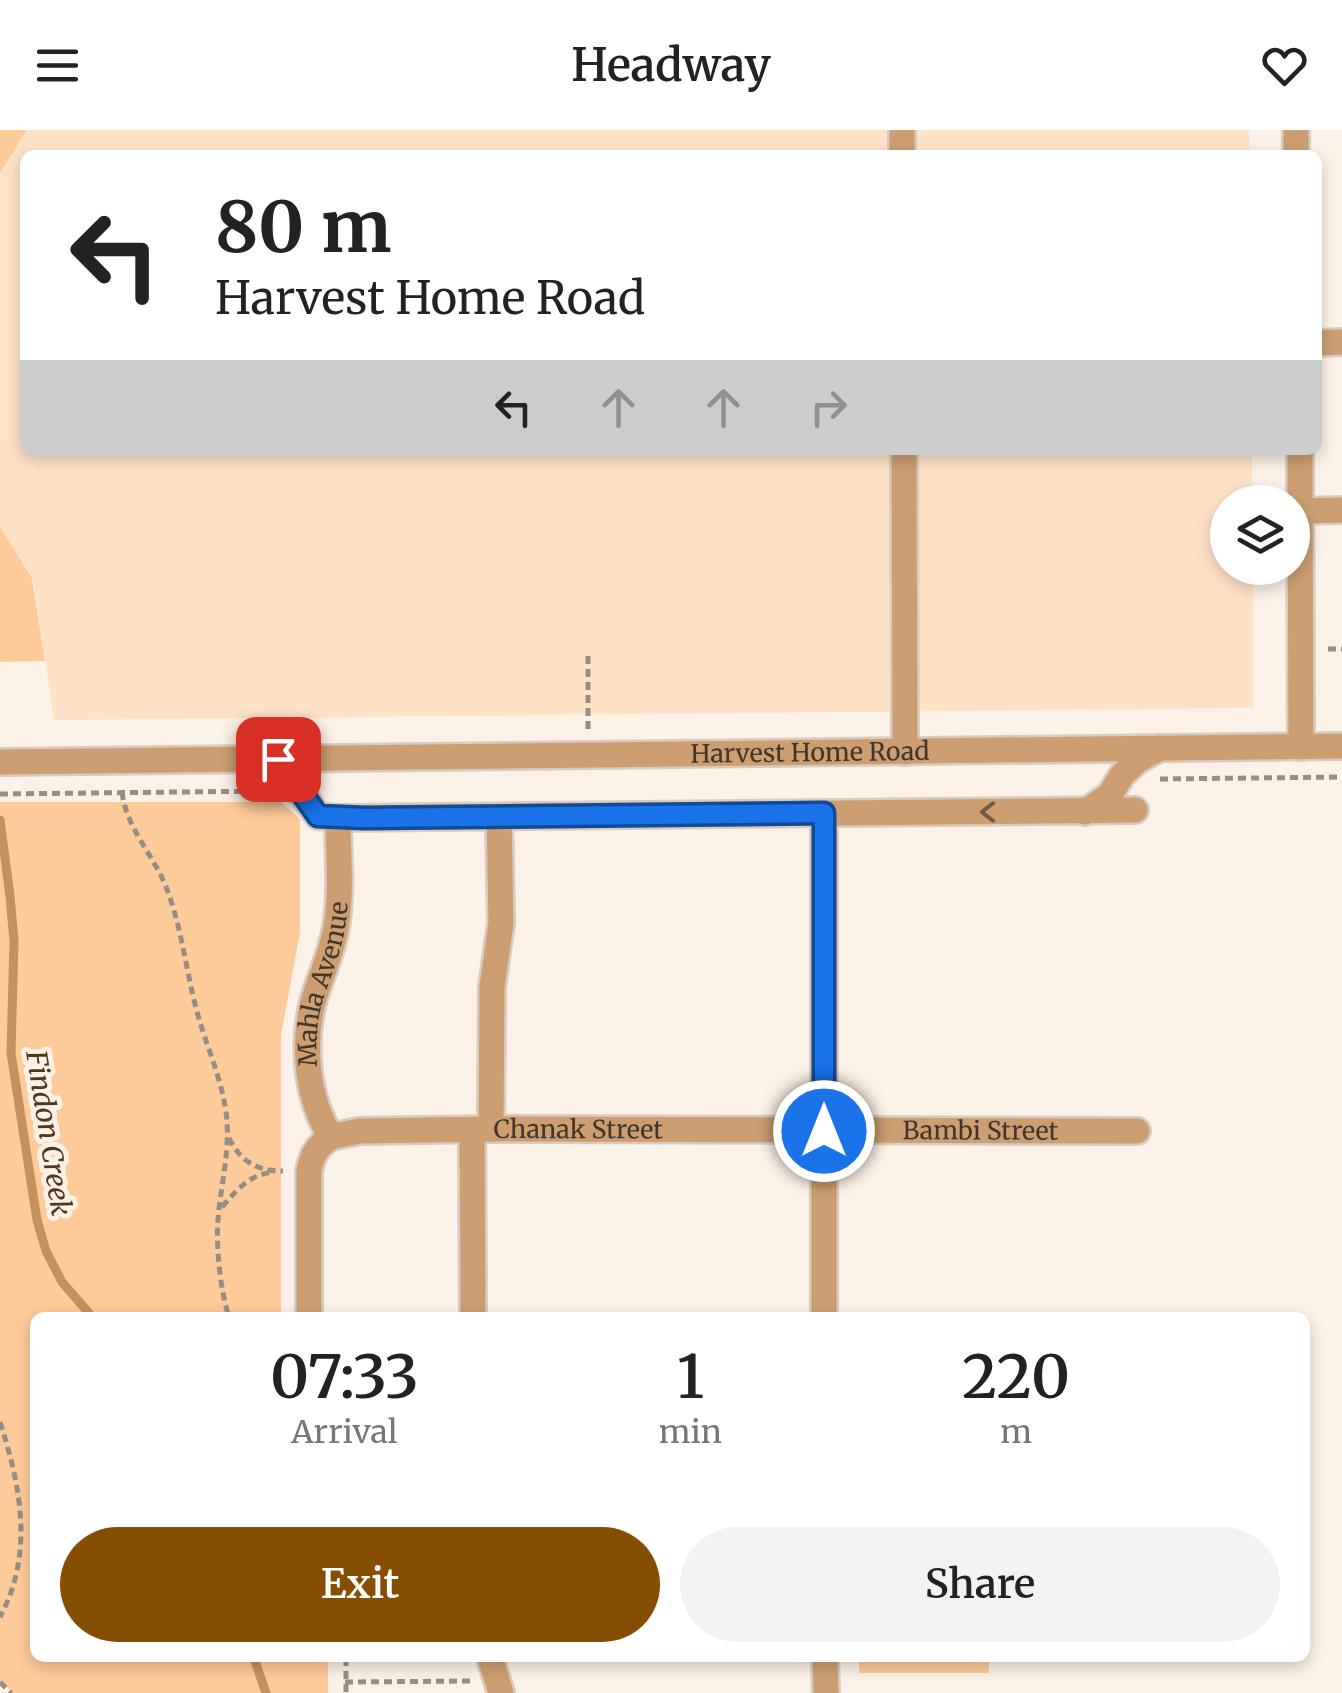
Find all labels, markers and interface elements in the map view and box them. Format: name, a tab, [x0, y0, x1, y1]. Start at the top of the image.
text: Headway	[571, 37, 771, 93]
icon: menu	[30, 38, 85, 93]
icon: heart	[1257, 38, 1312, 93]
text: 80 m	[215, 183, 391, 271]
icon: left	[50, 190, 180, 320]
text: Harvest Home Road	[215, 270, 645, 326]
icon: left	[486, 380, 541, 435]
icon: ahead	[591, 380, 646, 435]
icon: ahead	[696, 380, 751, 435]
icon: right	[801, 380, 856, 435]
map controls	[1210, 485, 1310, 585]
button: layers	[1210, 485, 1310, 585]
pin	[236, 717, 321, 802]
icon: arrive	[251, 732, 306, 787]
street label: Harvest Home Road	[690, 735, 930, 770]
one-way arrow	[979, 801, 994, 823]
street label: Mahla Avenue	[291, 900, 355, 1067]
water label: Findon Creek	[18, 1047, 80, 1218]
position arrow	[772, 1079, 876, 1183]
street label: Chanak Street	[494, 1113, 663, 1146]
street label: Bambi Street	[902, 1114, 1059, 1147]
text: 07:33	[270, 1339, 419, 1414]
text: 1	[677, 1339, 704, 1414]
text: 220	[962, 1339, 1070, 1414]
text: Arrival	[291, 1412, 398, 1452]
text: min	[659, 1412, 722, 1452]
text: m	[1000, 1412, 1032, 1452]
button: Exit	[60, 1527, 660, 1642]
button: Share	[680, 1527, 1280, 1642]

